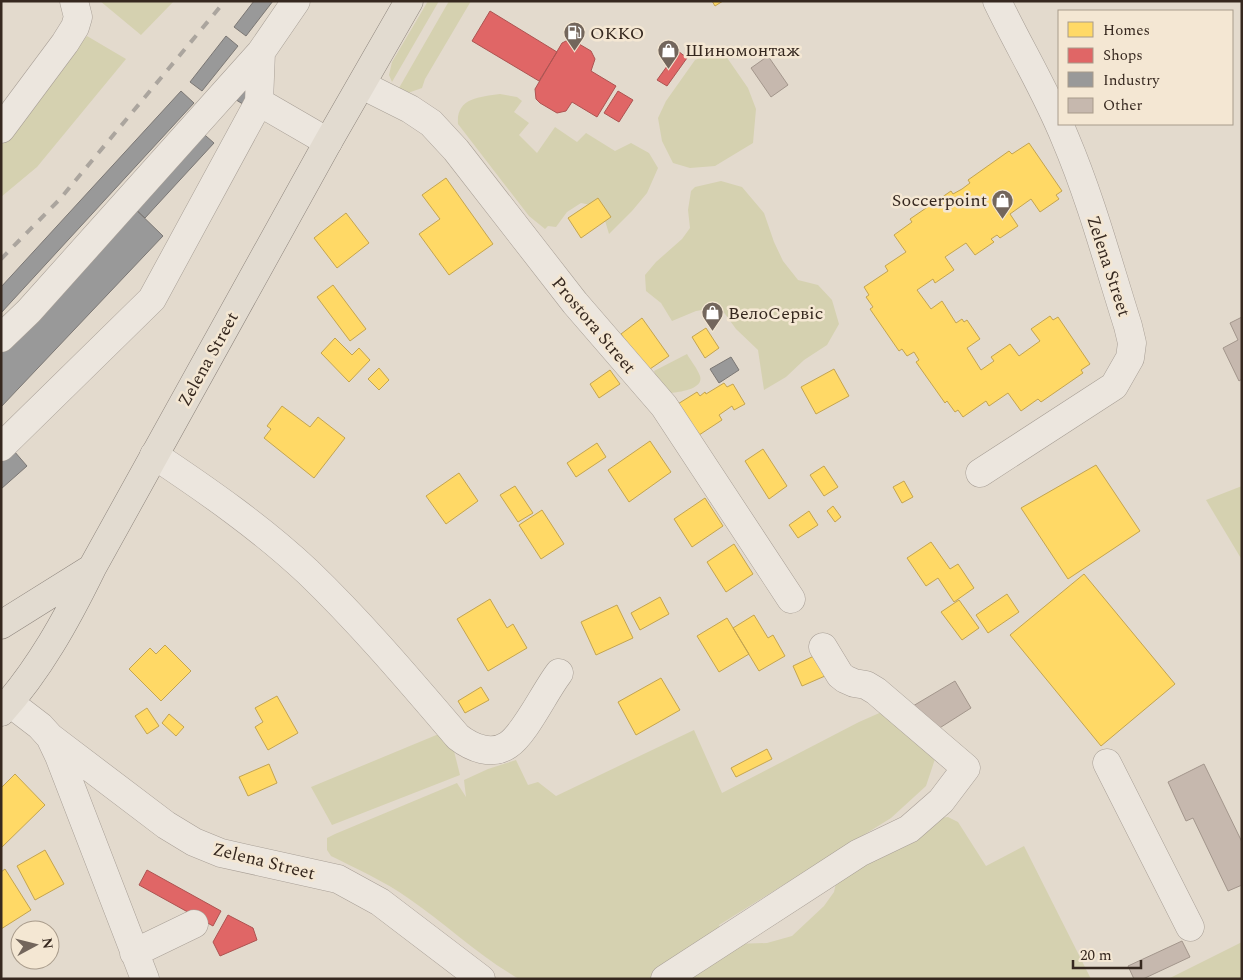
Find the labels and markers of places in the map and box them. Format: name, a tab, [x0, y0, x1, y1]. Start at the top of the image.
place label: OKKO	[590, 20, 644, 47]
fuel station icon: OKKO	[562, 21, 586, 52]
place label: Шиномонтаж	[685, 37, 800, 64]
shop icon: Шиномонтаж	[657, 38, 681, 69]
place label: Soccerpoint	[892, 187, 987, 214]
shop icon: Soccerpoint	[991, 188, 1015, 219]
place label: ВелоСервіс	[728, 300, 823, 327]
shop icon: ВелоСервіс	[700, 301, 724, 332]

